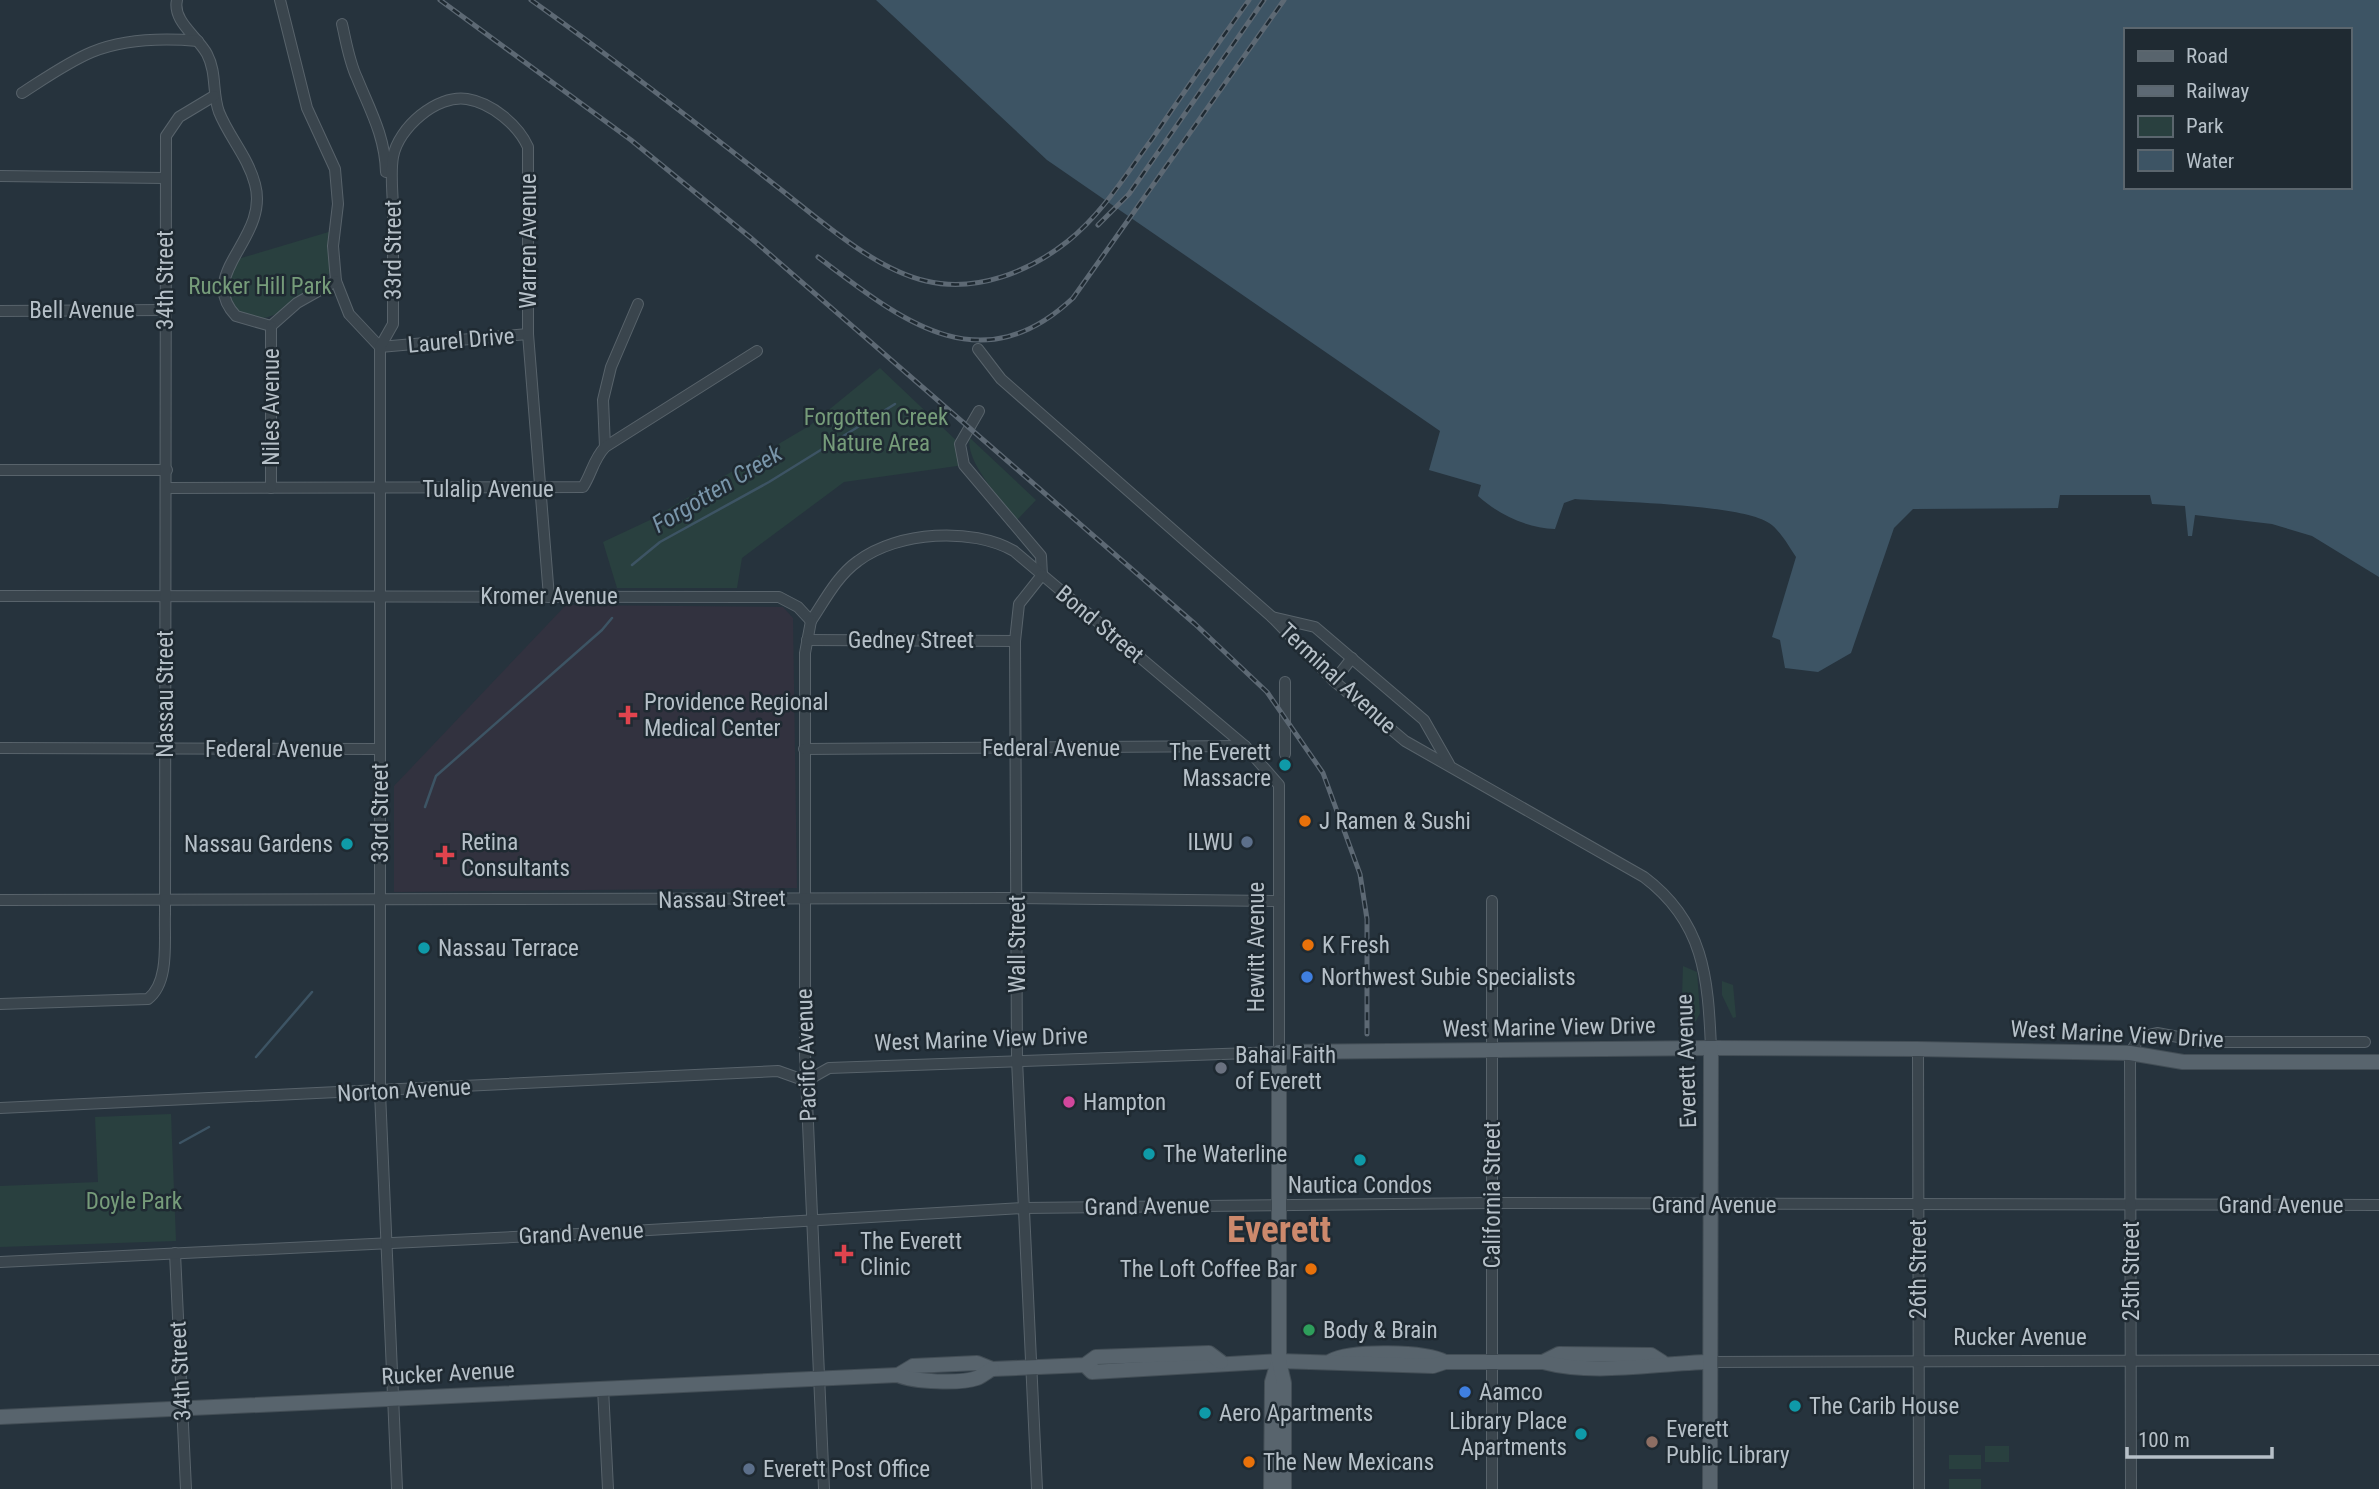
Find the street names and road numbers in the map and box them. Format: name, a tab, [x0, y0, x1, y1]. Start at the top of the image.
street label: Warren Avenue	[515, 173, 542, 309]
street label: 33rd Street	[380, 200, 407, 300]
street label: 34th Street	[152, 230, 179, 330]
street label: Bell Avenue	[29, 297, 135, 324]
street label: Laurel Drive	[407, 322, 516, 359]
street label: Niles Avenue	[258, 348, 285, 466]
street label: Tulalip Avenue	[422, 476, 554, 503]
street label: Bond Street	[1050, 580, 1149, 669]
street label: Kromer Avenue	[480, 583, 618, 610]
street label: Terminal Avenue	[1274, 617, 1402, 739]
street label: Gedney Street	[848, 627, 974, 654]
street label: Nassau Street	[152, 630, 179, 758]
street label: Federal Avenue	[982, 735, 1120, 762]
street label: Federal Avenue	[205, 736, 343, 763]
street label: 33rd Street	[367, 763, 394, 863]
street label: Hewitt Avenue	[1243, 882, 1270, 1012]
street label: Nassau Street	[658, 885, 786, 914]
street label: Wall Street	[1004, 895, 1031, 993]
street label: Pacific Avenue	[791, 988, 822, 1122]
street label: Everett Avenue	[1671, 993, 1702, 1129]
street label: West Marine View Drive	[1442, 1012, 1656, 1043]
street label: West Marine View Drive	[2010, 1015, 2224, 1054]
street label: West Marine View Drive	[874, 1022, 1088, 1057]
street label: Norton Avenue	[336, 1074, 472, 1107]
street label: California Street	[1479, 1121, 1506, 1269]
street label: Grand Avenue	[1084, 1192, 1210, 1221]
street label: Grand Avenue	[1651, 1192, 1777, 1219]
street label: Grand Avenue	[2218, 1192, 2344, 1219]
street label: Grand Avenue	[518, 1217, 644, 1250]
street label: 26th Street	[1905, 1219, 1932, 1319]
street label: 25th Street	[2118, 1221, 2145, 1321]
street label: 34th Street	[164, 1320, 197, 1422]
street label: Rucker Avenue	[1953, 1324, 2087, 1351]
street label: Rucker Avenue	[381, 1357, 515, 1390]

